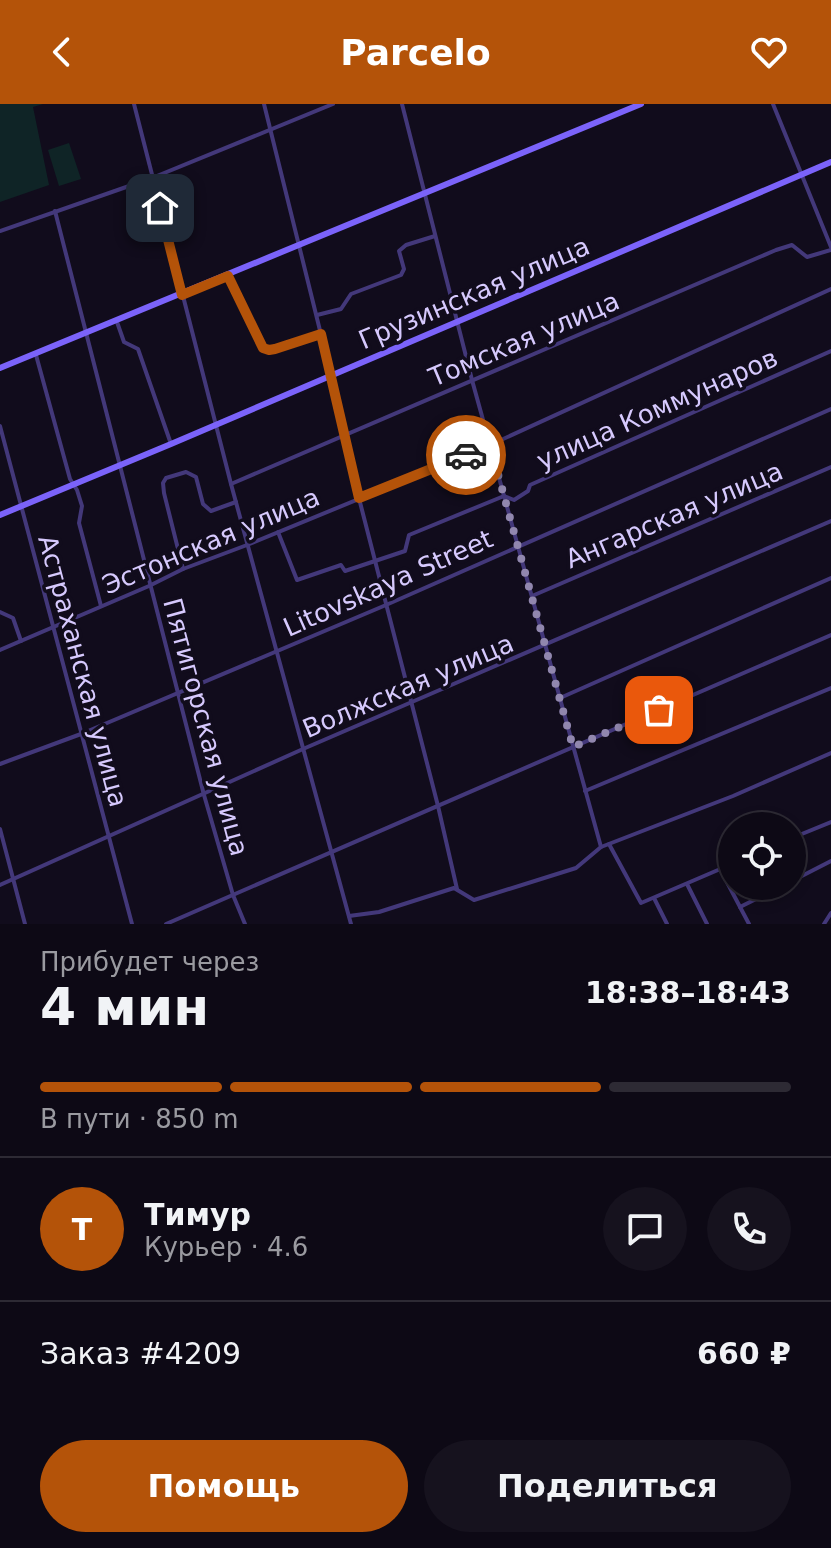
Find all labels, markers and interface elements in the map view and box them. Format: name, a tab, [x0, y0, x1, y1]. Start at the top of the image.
icon: back	[40, 30, 84, 74]
icon: heart	[747, 30, 791, 74]
text: Parcelo	[340, 32, 491, 73]
pin	[126, 174, 194, 242]
icon: home	[138, 186, 182, 230]
street label: Грузинская улица	[354, 231, 594, 355]
street label: Томская улица	[423, 285, 624, 393]
street label: улица Коммунаров	[532, 342, 782, 476]
courier	[426, 415, 506, 495]
icon: car	[444, 433, 488, 477]
street label: Ангарская улица	[561, 456, 787, 574]
street label: Эстонская улица	[98, 482, 324, 600]
street label: Litovskaya Street	[279, 523, 497, 643]
street label: Астраханская улица	[32, 532, 134, 810]
street label: Пятигорская улица	[157, 595, 255, 859]
street label: Волжская улица	[298, 628, 518, 744]
pin	[625, 676, 693, 744]
icon: bag	[637, 688, 681, 732]
map controls	[718, 812, 806, 900]
button: locate	[718, 812, 806, 900]
text: Прибудет через	[40, 947, 259, 977]
text: 18:38–18:43	[585, 975, 791, 1010]
text: 4 мин	[40, 977, 209, 1037]
text: В пути · 850 m	[40, 1104, 239, 1134]
button: chat	[603, 1187, 687, 1271]
button: phone	[707, 1187, 791, 1271]
text: Тимур	[144, 1197, 251, 1232]
text: Т	[72, 1212, 92, 1247]
text: Курьер · 4.6	[144, 1232, 308, 1262]
text: Заказ #4209	[40, 1336, 241, 1371]
text: 660 ₽	[697, 1336, 791, 1371]
button: Помощь	[40, 1440, 408, 1532]
button: Поделиться	[424, 1440, 791, 1532]

